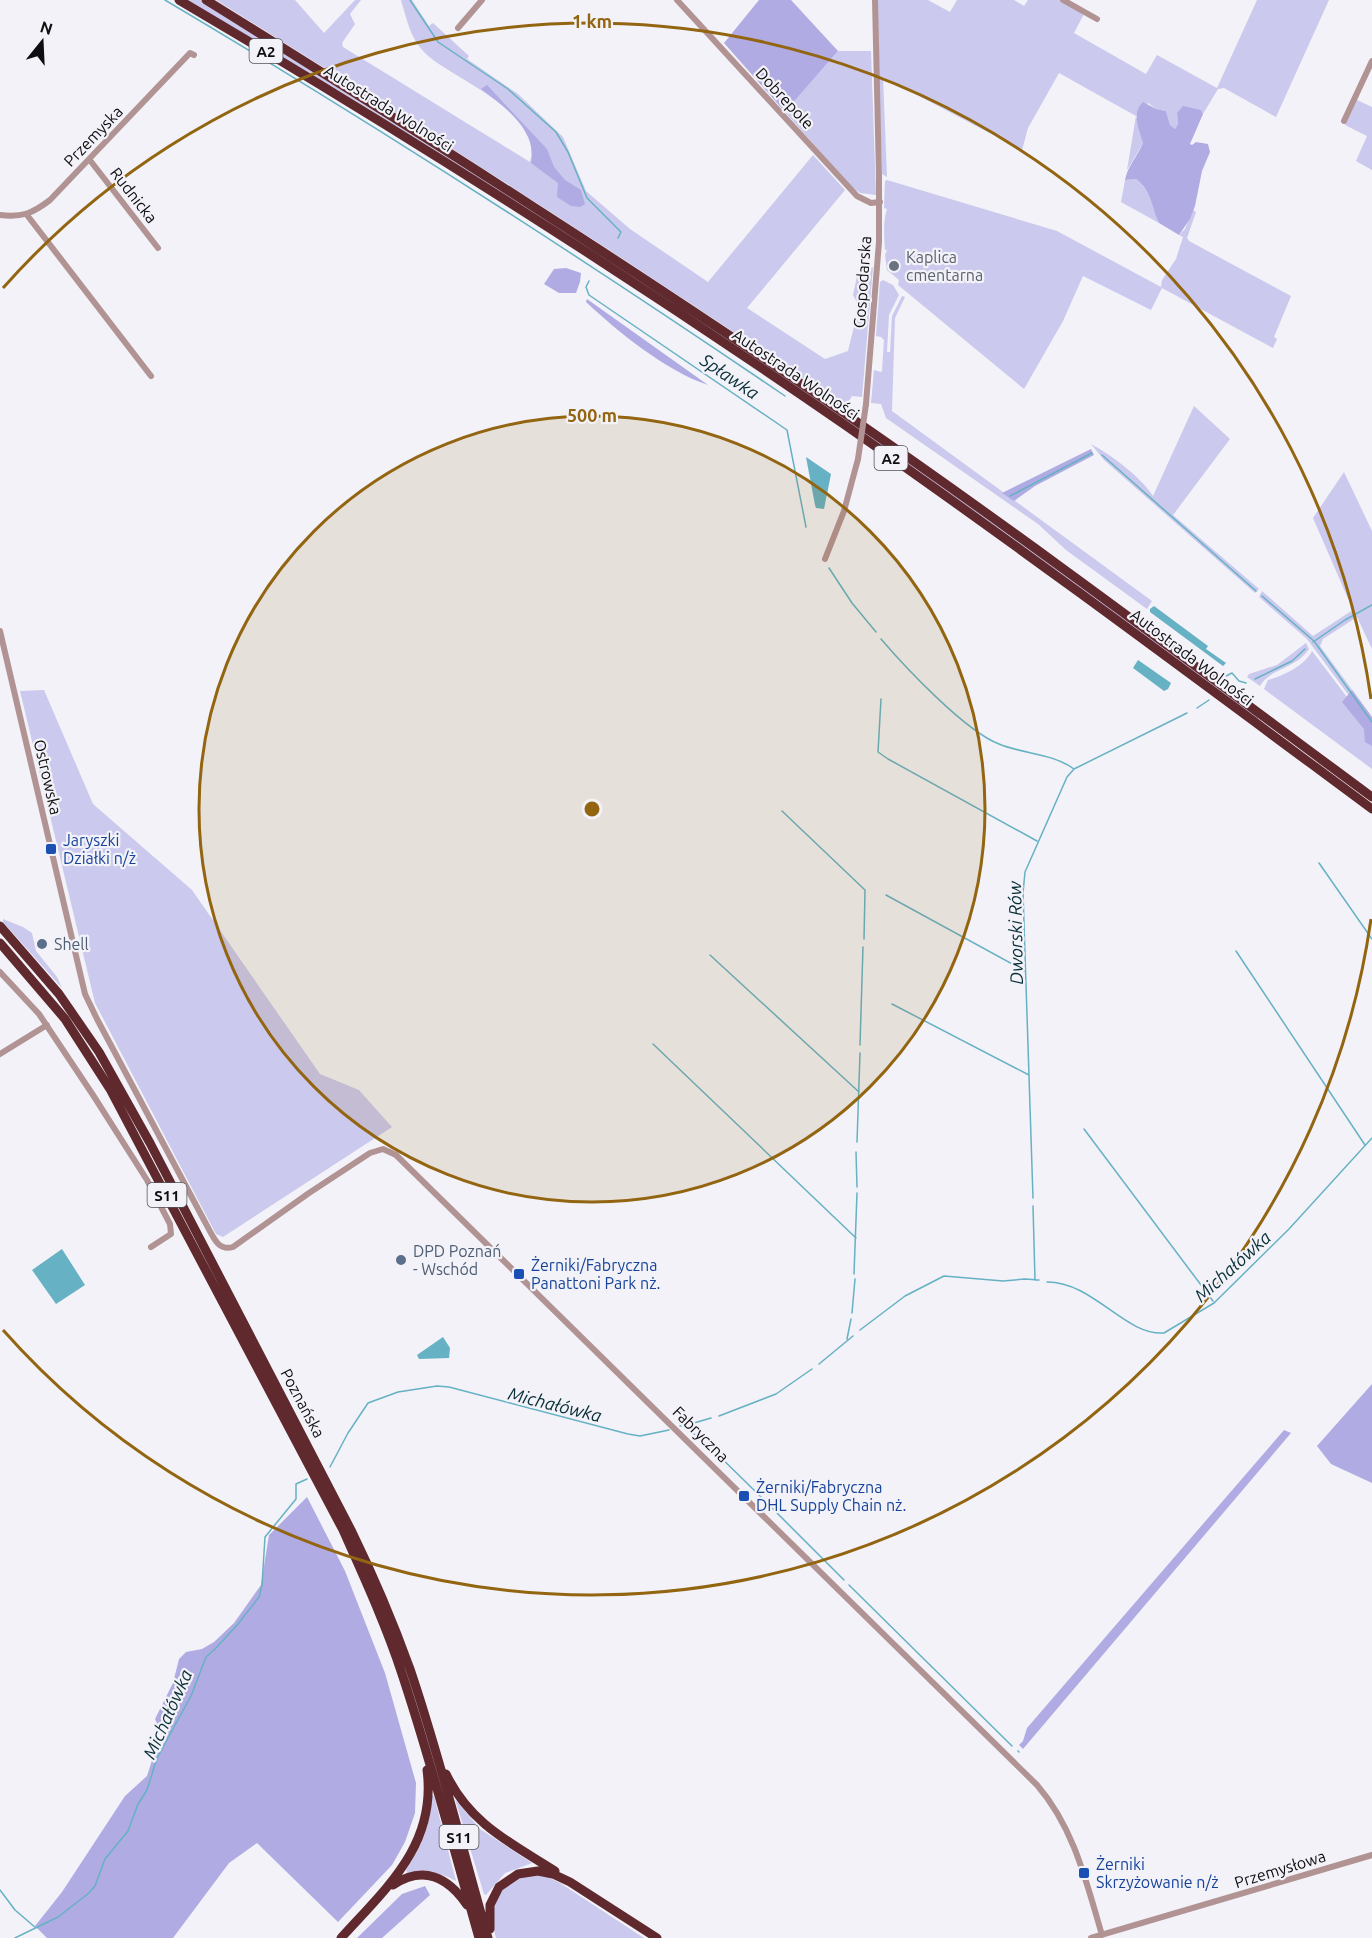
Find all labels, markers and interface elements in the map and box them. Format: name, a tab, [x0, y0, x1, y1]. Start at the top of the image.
text: 1 km	[572, 11, 612, 31]
north arrow	[12, 12, 72, 72]
text: N	[38, 17, 55, 38]
road number: A2	[250, 39, 282, 63]
street label: Autostrada Wolności	[321, 61, 457, 155]
street label: Dobrepole	[752, 64, 818, 132]
street label: Przemyska	[60, 102, 126, 170]
street label: Rudnicka	[107, 164, 161, 226]
street label: Gospodarska	[850, 235, 874, 329]
place label: Kaplica cmentarna	[906, 248, 983, 284]
marker: Kaplica cmentarna	[887, 259, 901, 273]
street label: Autostrada Wolności	[729, 325, 863, 423]
water label: Spławka	[696, 349, 763, 403]
text: 500 m	[567, 405, 617, 425]
road number: A2	[874, 446, 908, 470]
street label: Autostrada Wolności	[1127, 605, 1257, 709]
street label: Ostrowska	[31, 738, 65, 816]
centre of rings	[582, 799, 602, 819]
place label: Jaryszki Działki n/ż	[63, 831, 136, 867]
marker: Jaryszki Działki n/ż	[44, 842, 58, 856]
water label: Dworski Rów	[1004, 880, 1026, 985]
place label: Shell	[54, 935, 89, 953]
marker: Shell	[35, 937, 49, 951]
road number: S11	[148, 1183, 186, 1207]
water label: Michałówka	[1190, 1226, 1274, 1305]
place label: DPD Poznań - Wschód	[413, 1242, 501, 1278]
marker: DPD Poznań - Wschód	[394, 1253, 408, 1267]
place label: Żerniki/Fabryczna Panattoni Park nż.	[531, 1256, 661, 1292]
marker: Żerniki/Fabryczna Panattoni Park nż.	[512, 1267, 526, 1281]
street label: Poznańska	[277, 1365, 329, 1441]
water label: Michałówka	[506, 1383, 604, 1425]
street label: Fabryczna	[669, 1402, 733, 1466]
place label: Żerniki/Fabryczna DHL Supply Chain nż.	[756, 1478, 906, 1514]
marker: Żerniki/Fabryczna DHL Supply Chain nż.	[737, 1489, 751, 1503]
water label: Michałówka	[138, 1666, 196, 1762]
road number: S11	[440, 1825, 478, 1849]
street label: Przemysłowa	[1232, 1847, 1328, 1891]
place label: Żerniki Skrzyżowanie n/ż	[1096, 1855, 1219, 1891]
marker: Żerniki Skrzyżowanie n/ż	[1077, 1866, 1091, 1880]

